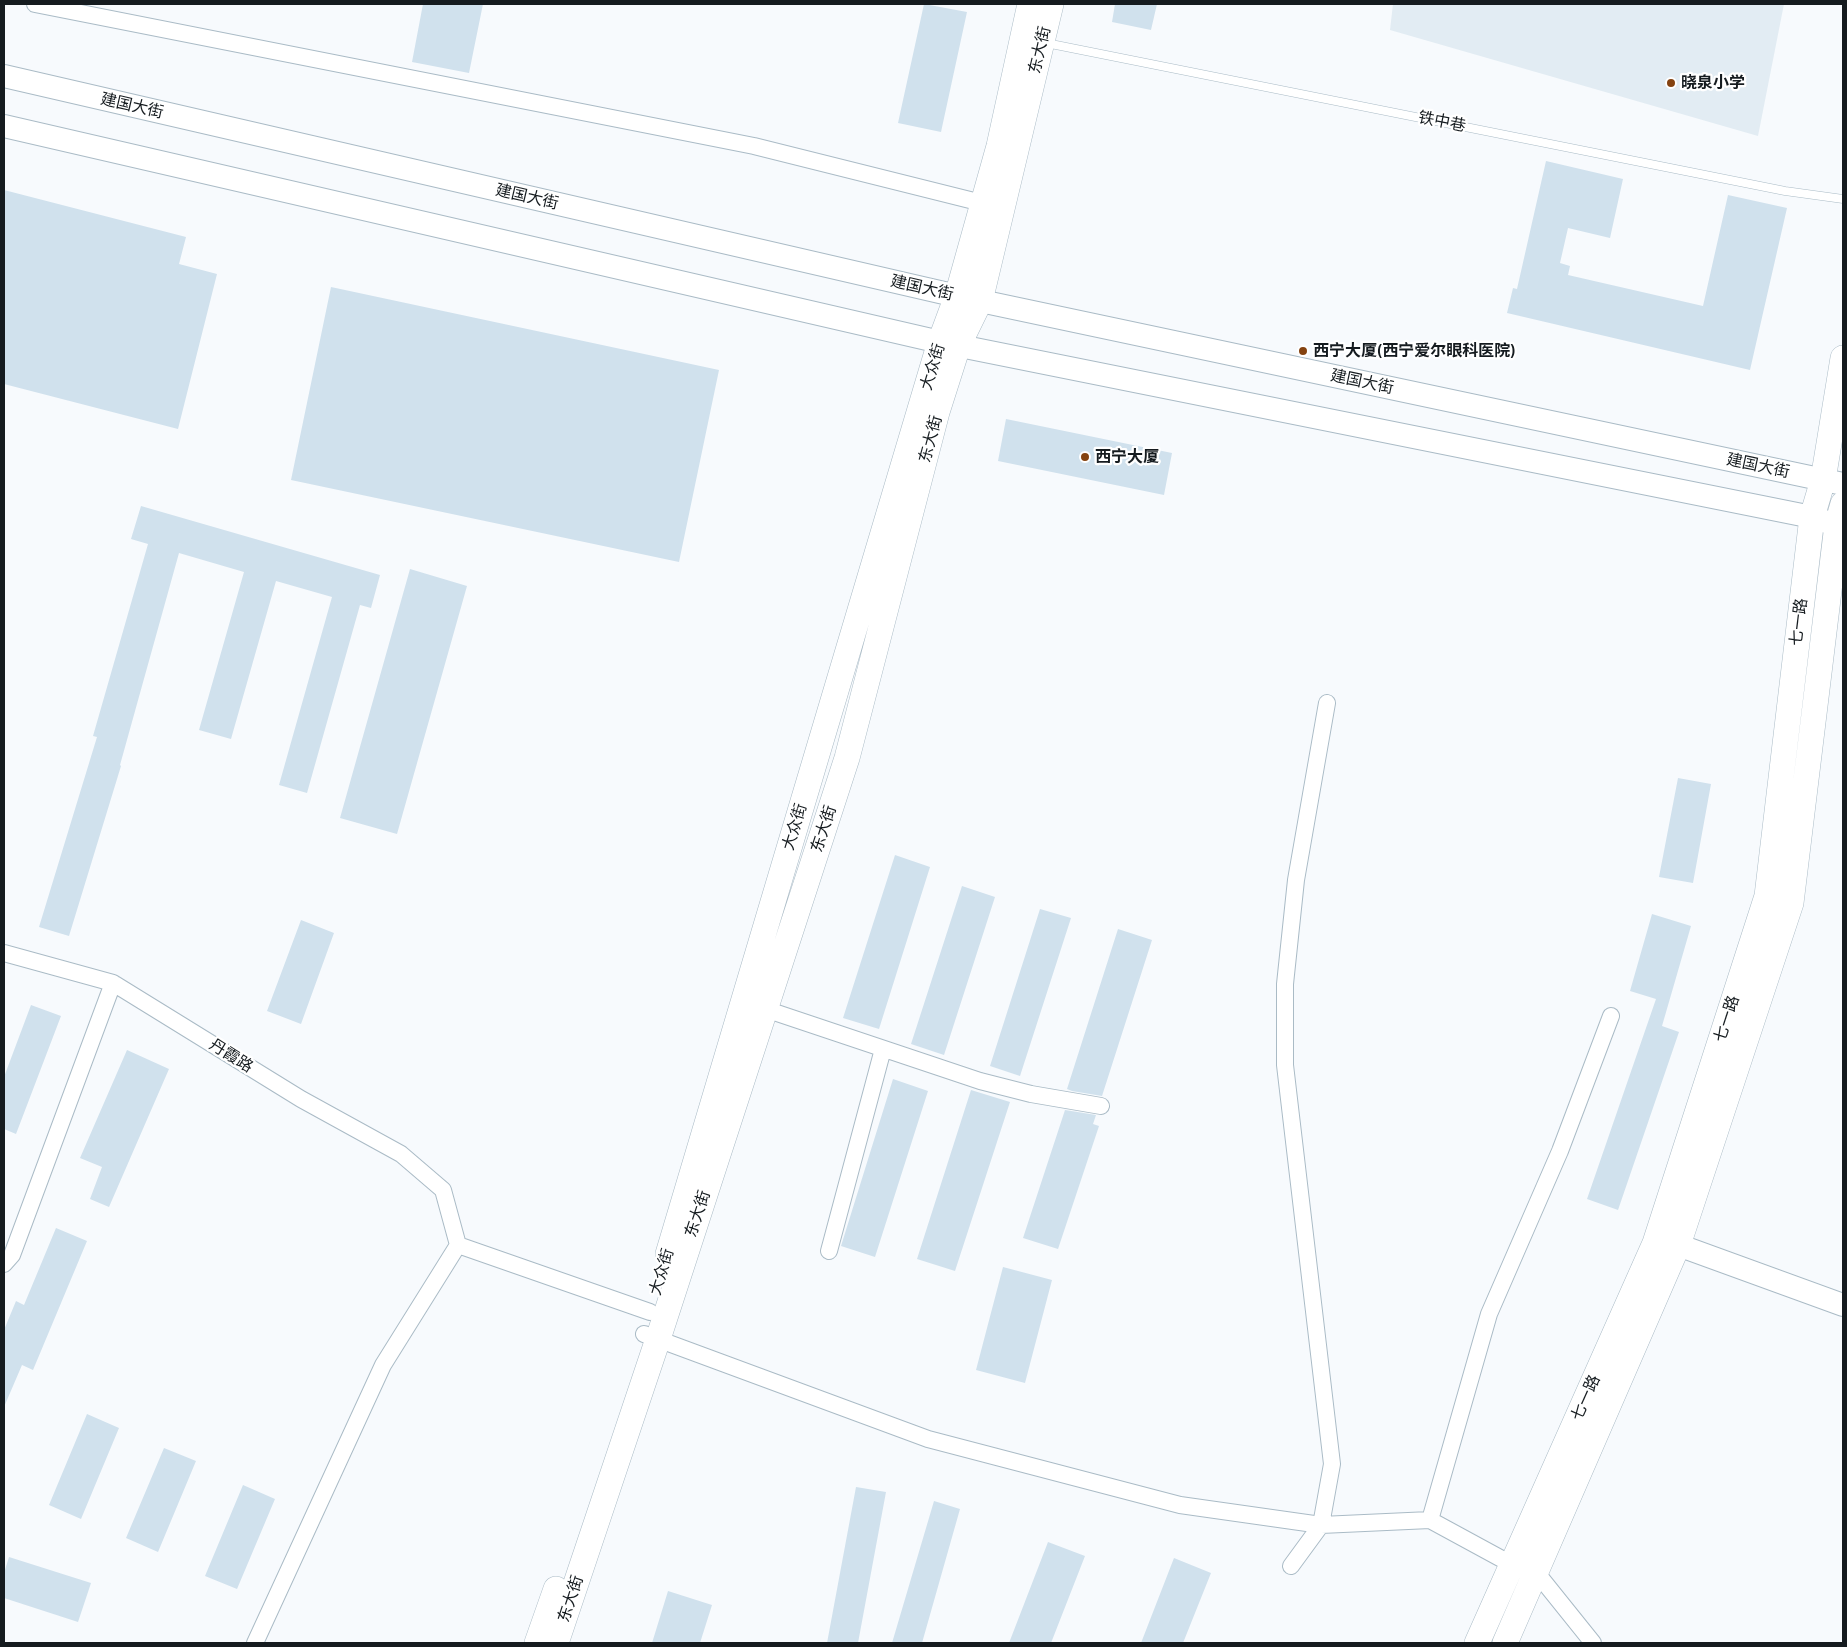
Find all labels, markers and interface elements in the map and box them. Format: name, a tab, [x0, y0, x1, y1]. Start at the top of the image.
street label: 东大街	[1025, 24, 1055, 76]
place label: 晓泉小学	[1681, 73, 1745, 93]
marker: 晓泉小学	[1665, 77, 1677, 89]
street label: 建国大街	[99, 89, 165, 123]
street label: 铁中巷	[1417, 108, 1467, 136]
street label: 建国大街	[494, 180, 560, 214]
street label: 建国大街	[889, 271, 955, 305]
street label: 大众街	[917, 341, 949, 393]
place label: 西宁大厦(西宁爱尔眼科医院)	[1313, 341, 1515, 361]
marker: 西宁大厦(西宁爱尔眼科医院)	[1297, 345, 1309, 357]
street label: 建国大街	[1329, 366, 1395, 398]
street label: 东大街	[916, 413, 946, 465]
place label: 西宁大厦	[1095, 447, 1159, 467]
street label: 建国大街	[1725, 450, 1791, 482]
marker: 西宁大厦	[1079, 451, 1091, 463]
street label: 七一路	[1787, 597, 1811, 647]
street label: 大众街	[779, 801, 811, 853]
street label: 东大街	[807, 803, 841, 855]
street label: 七一路	[1710, 993, 1744, 1045]
street label: 丹霞路	[206, 1035, 256, 1077]
street label: 东大街	[681, 1188, 715, 1240]
street label: 大众街	[646, 1246, 678, 1298]
street label: 七一路	[1567, 1372, 1605, 1424]
street label: 东大街	[554, 1573, 588, 1625]

